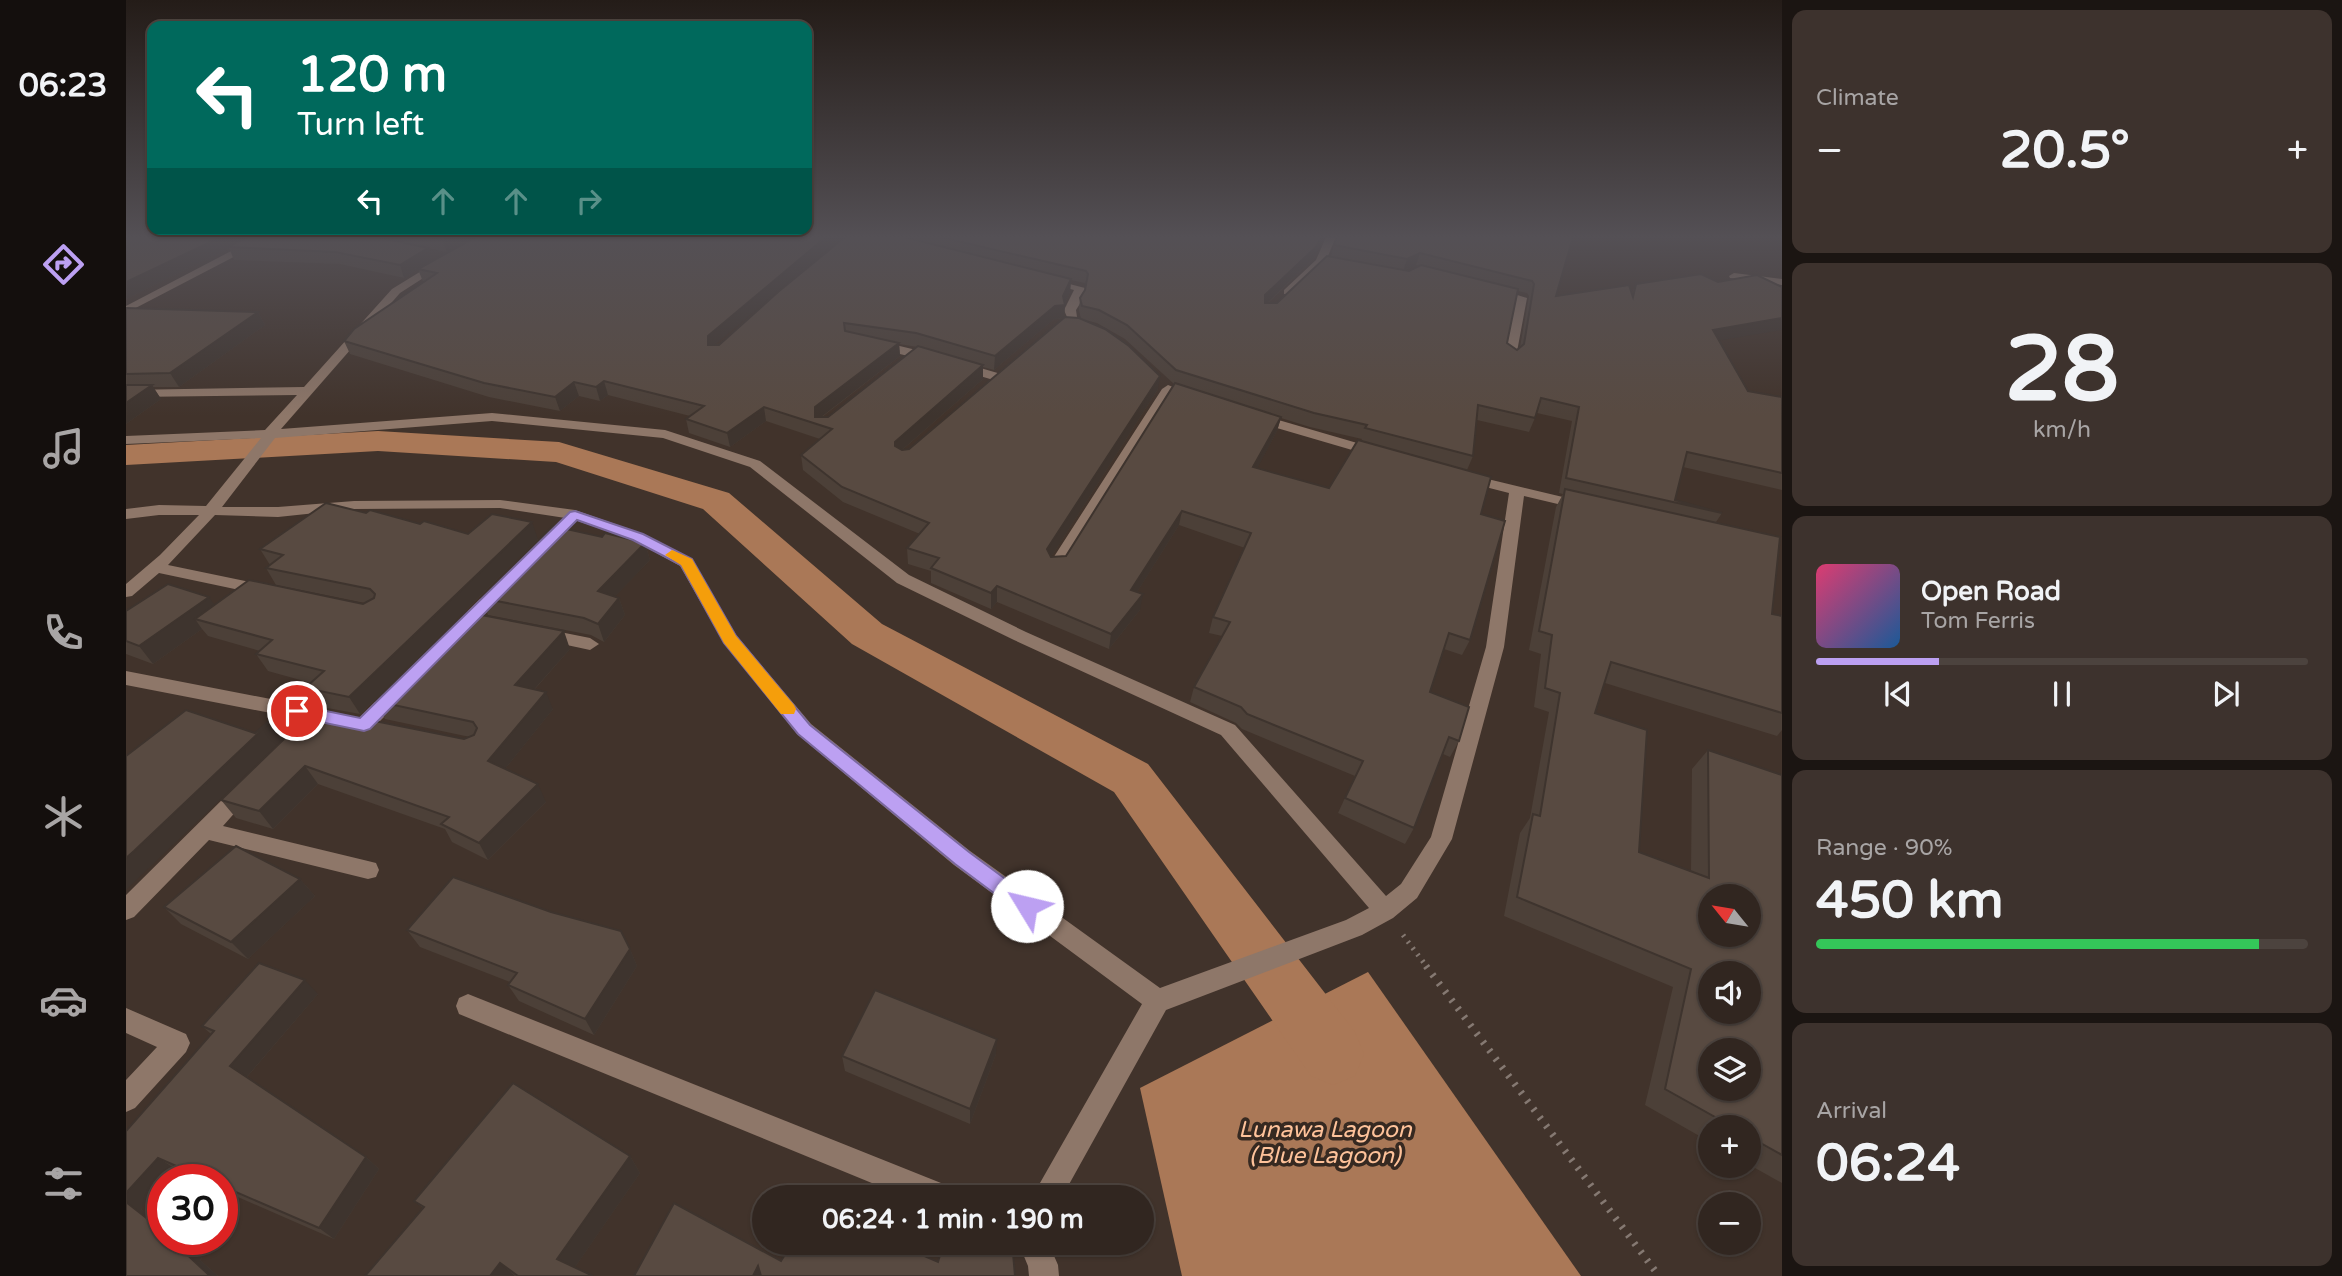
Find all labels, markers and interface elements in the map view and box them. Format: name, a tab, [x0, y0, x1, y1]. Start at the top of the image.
text: 120 m	[297, 46, 447, 105]
icon: left	[182, 49, 273, 140]
text: 06:23	[19, 67, 107, 105]
text: Climate	[1816, 84, 1899, 112]
text: Turn left	[297, 106, 424, 144]
text: 20.5°	[2000, 119, 2130, 182]
text: −	[1816, 128, 1843, 174]
text: +	[2287, 128, 2308, 174]
icon: left	[351, 182, 389, 220]
icon: ahead	[424, 182, 462, 220]
icon: ahead	[497, 182, 535, 220]
icon: right	[570, 182, 608, 220]
icon: directions	[39, 240, 88, 289]
text: 28	[2005, 315, 2119, 425]
text: km/h	[2033, 416, 2091, 444]
icon: music	[39, 424, 88, 473]
text: Open Road	[1921, 576, 2061, 607]
text: Tom Ferris	[1921, 607, 2035, 635]
icon: phone	[39, 608, 88, 657]
icon: previous	[1879, 675, 1917, 713]
icon: pause	[2043, 675, 2081, 713]
icon: next	[2207, 675, 2245, 713]
pin	[267, 681, 327, 741]
icon: arrive	[278, 692, 316, 730]
icon: climate	[39, 792, 88, 841]
text: Range · 90%	[1816, 834, 1952, 862]
position arrow	[990, 869, 1064, 943]
text: 450 km	[1816, 869, 2004, 932]
north arrow	[1698, 884, 1760, 947]
map controls	[1698, 884, 1761, 1255]
button: sound	[1698, 961, 1761, 1024]
icon: car	[39, 976, 88, 1025]
button: layers	[1698, 1038, 1761, 1101]
text: Arrival	[1816, 1097, 1887, 1125]
button: +	[1698, 1115, 1761, 1178]
water label: Lunawa Lagoon (Blue Lagoon)	[1238, 1116, 1413, 1170]
text: 06:24	[1816, 1132, 1960, 1195]
icon: filters	[39, 1159, 88, 1208]
speed limit sign: 30	[147, 1164, 238, 1255]
button: −	[1698, 1192, 1761, 1255]
text: 06:24 · 1 min · 190 m	[822, 1204, 1084, 1235]

